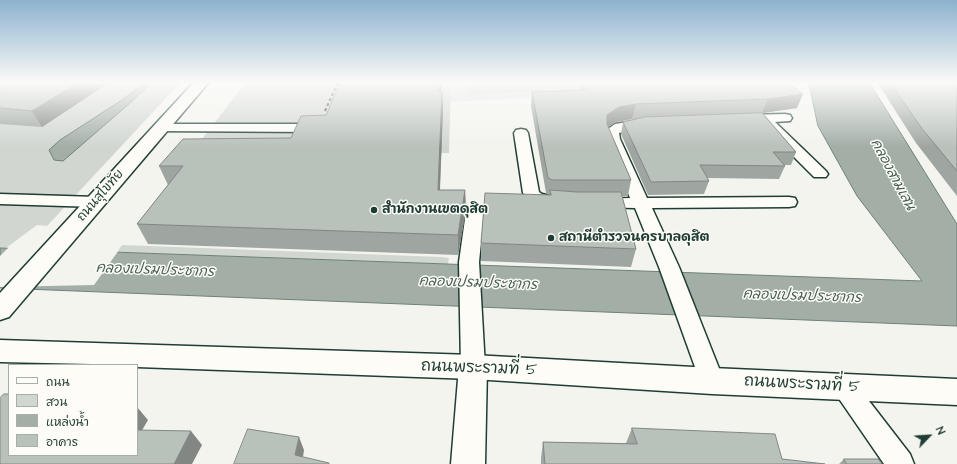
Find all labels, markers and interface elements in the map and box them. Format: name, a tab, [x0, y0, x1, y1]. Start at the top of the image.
water label: คลองสามเสน	[866, 136, 918, 214]
street label: ถนนสุโขทัย	[74, 167, 128, 225]
place label: สำนักงานเขตดุสิต	[382, 202, 488, 218]
marker: สำนักงานเขตดุสิต	[369, 205, 379, 215]
place label: สถานีตำรวจนครบาลดุสิต	[559, 230, 709, 246]
marker: สถานีตำรวจนครบาลดุสิต	[546, 233, 556, 243]
water label: คลองเปรมประชากร	[95, 261, 215, 281]
water label: คลองเปรมประชากร	[418, 274, 538, 294]
water label: คลองเปรมประชากร	[742, 287, 862, 307]
street label: ถนนพระรามที่ 5	[421, 357, 537, 381]
legend	[8, 364, 138, 456]
street label: ถนนพระรามที่ 5	[743, 372, 861, 398]
text: ถนน	[46, 374, 70, 391]
text: สวน	[46, 394, 67, 411]
text: แหล่งน้ำ	[46, 414, 89, 431]
north arrow	[909, 416, 949, 456]
text: N	[932, 424, 949, 437]
text: อาคาร	[46, 434, 78, 451]

